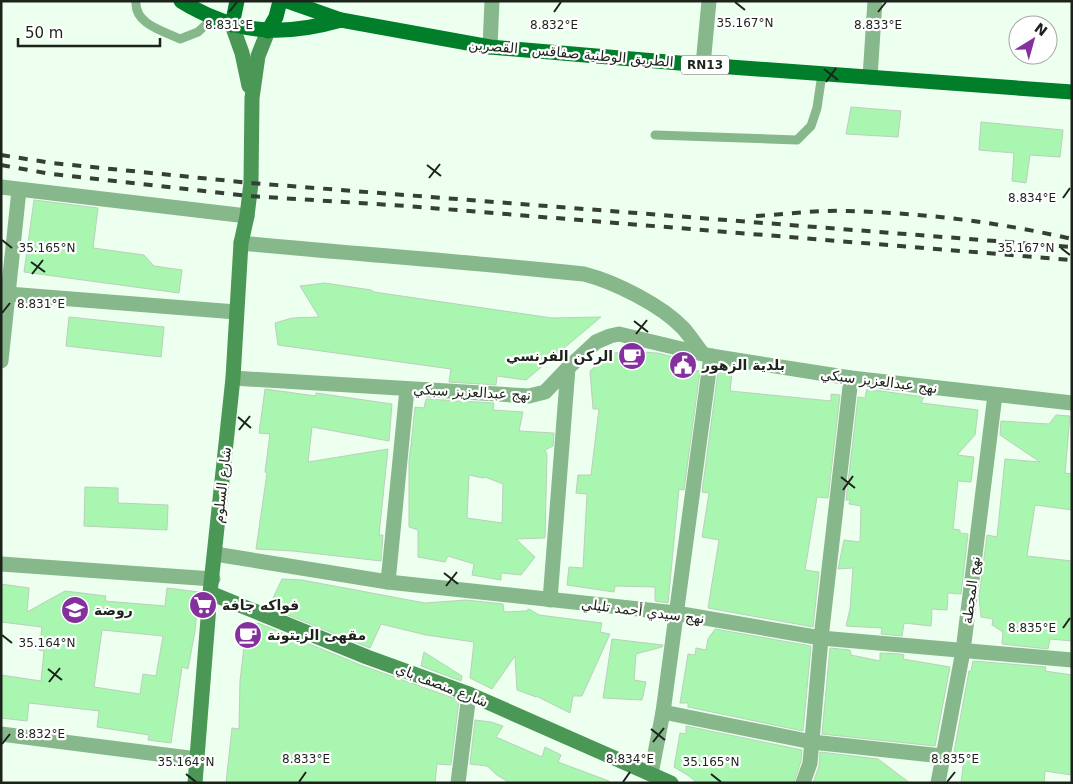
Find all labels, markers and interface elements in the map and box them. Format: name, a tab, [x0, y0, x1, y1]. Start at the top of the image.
scale bar	[18, 15, 160, 47]
north arrow	[1008, 15, 1058, 65]
text: 35.167°N	[717, 16, 773, 30]
text: 8.831°E	[205, 18, 253, 32]
text: 8.832°E	[530, 18, 578, 32]
text: 8.833°E	[854, 18, 902, 32]
text: N	[1031, 20, 1050, 40]
text: 50 m	[25, 24, 63, 42]
street label: الطريق الوطنية صفاقس - القصرين	[468, 36, 674, 71]
road number: RN13	[681, 56, 729, 74]
text: 8.834°E	[1008, 191, 1056, 205]
text: 35.165°N	[19, 241, 75, 255]
text: 35.167°N	[998, 241, 1054, 255]
text: 8.831°E	[17, 297, 65, 311]
cafe icon: الركن الفرنسي	[617, 341, 647, 371]
place label: الركن الفرنسي	[506, 348, 613, 365]
public building icon: بلدية الزهور	[668, 350, 698, 380]
place label: بلدية الزهور	[701, 357, 785, 374]
street label: نهج عبدالعزيز سبكي	[819, 366, 938, 397]
street label: نهج عبدالعزيز سبكي	[413, 381, 531, 404]
street label: شارع السلوم	[210, 446, 235, 524]
street label: نهج المحطة	[959, 555, 984, 625]
supermarket icon: فواكه جافة	[188, 590, 218, 620]
school or university icon: روضة	[60, 595, 90, 625]
street label: نهج سيدي أحمد تليلي	[580, 595, 706, 627]
place label: فواكه جافة	[222, 597, 299, 614]
place label: روضة	[94, 602, 133, 619]
cafe icon: مقهى الزيتونة	[233, 620, 263, 650]
text: 8.835°E	[1008, 621, 1056, 635]
place label: مقهى الزيتونة	[267, 627, 366, 644]
text: 35.164°N	[19, 636, 75, 650]
street label: شارع منصف باي	[393, 660, 490, 711]
text: 8.832°E	[17, 727, 65, 741]
text: 8.833°E	[282, 752, 330, 766]
text: 8.834°E	[606, 752, 654, 766]
text: 8.835°E	[931, 752, 979, 766]
text: 35.164°N	[158, 755, 214, 769]
text: 35.165°N	[683, 755, 739, 769]

